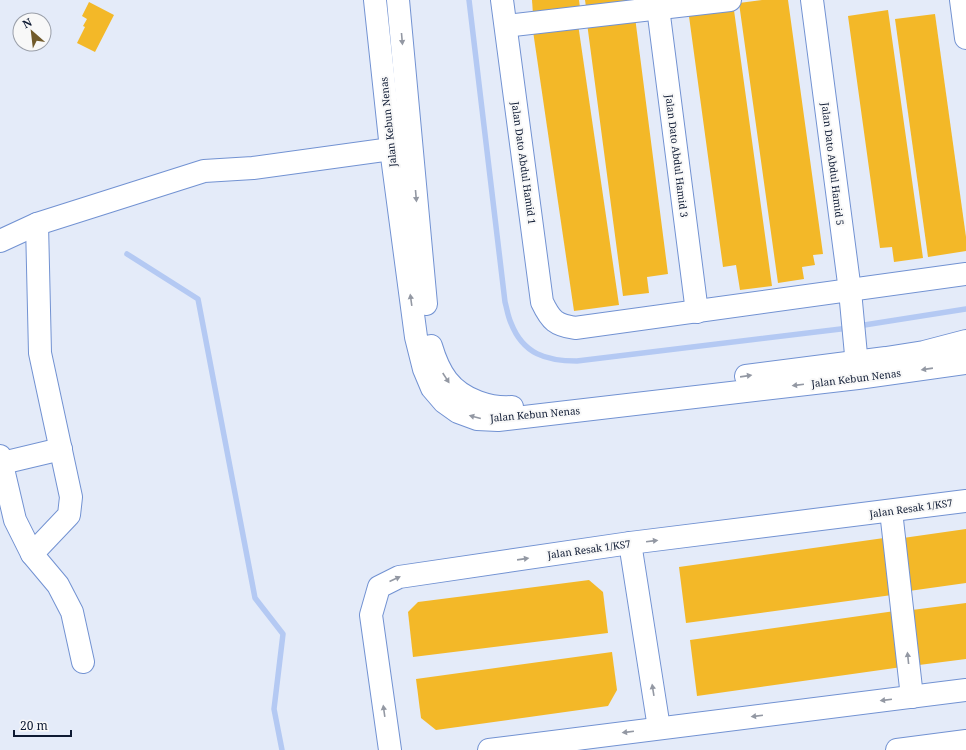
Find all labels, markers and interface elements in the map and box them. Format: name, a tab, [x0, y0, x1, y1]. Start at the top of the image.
north arrow	[12, 12, 52, 52]
text: N	[20, 14, 35, 31]
one-way arrow	[398, 33, 405, 45]
street label: Jalan Kebun Nenas	[376, 76, 400, 169]
street label: Jalan Dato Abdul Hamid 3	[662, 93, 692, 219]
street label: Jalan Dato Abdul Hamid 1	[508, 100, 540, 225]
street label: Jalan Dato Abdul Hamid 5	[818, 101, 847, 226]
one-way arrow	[413, 190, 420, 202]
one-way arrow	[408, 294, 414, 306]
street label: Jalan Kebun Nenas	[809, 365, 902, 391]
one-way arrow	[921, 366, 933, 372]
one-way arrow	[442, 372, 449, 384]
one-way arrow	[740, 373, 752, 379]
one-way arrow	[792, 382, 805, 388]
street label: Jalan Kebun Nenas	[488, 403, 581, 425]
one-way arrow	[469, 414, 481, 420]
street label: Jalan Resak 1/KS7	[867, 495, 954, 521]
street label: Jalan Resak 1/KS7	[545, 536, 632, 562]
one-way arrow	[646, 537, 658, 544]
one-way arrow	[517, 556, 529, 562]
one-way arrow	[389, 576, 401, 582]
one-way arrow	[904, 652, 911, 664]
one-way arrow	[650, 684, 656, 696]
one-way arrow	[880, 697, 892, 703]
one-way arrow	[381, 705, 387, 717]
scale bar	[14, 712, 71, 738]
one-way arrow	[751, 713, 763, 719]
text: 20 m	[20, 717, 48, 734]
one-way arrow	[622, 729, 634, 735]

